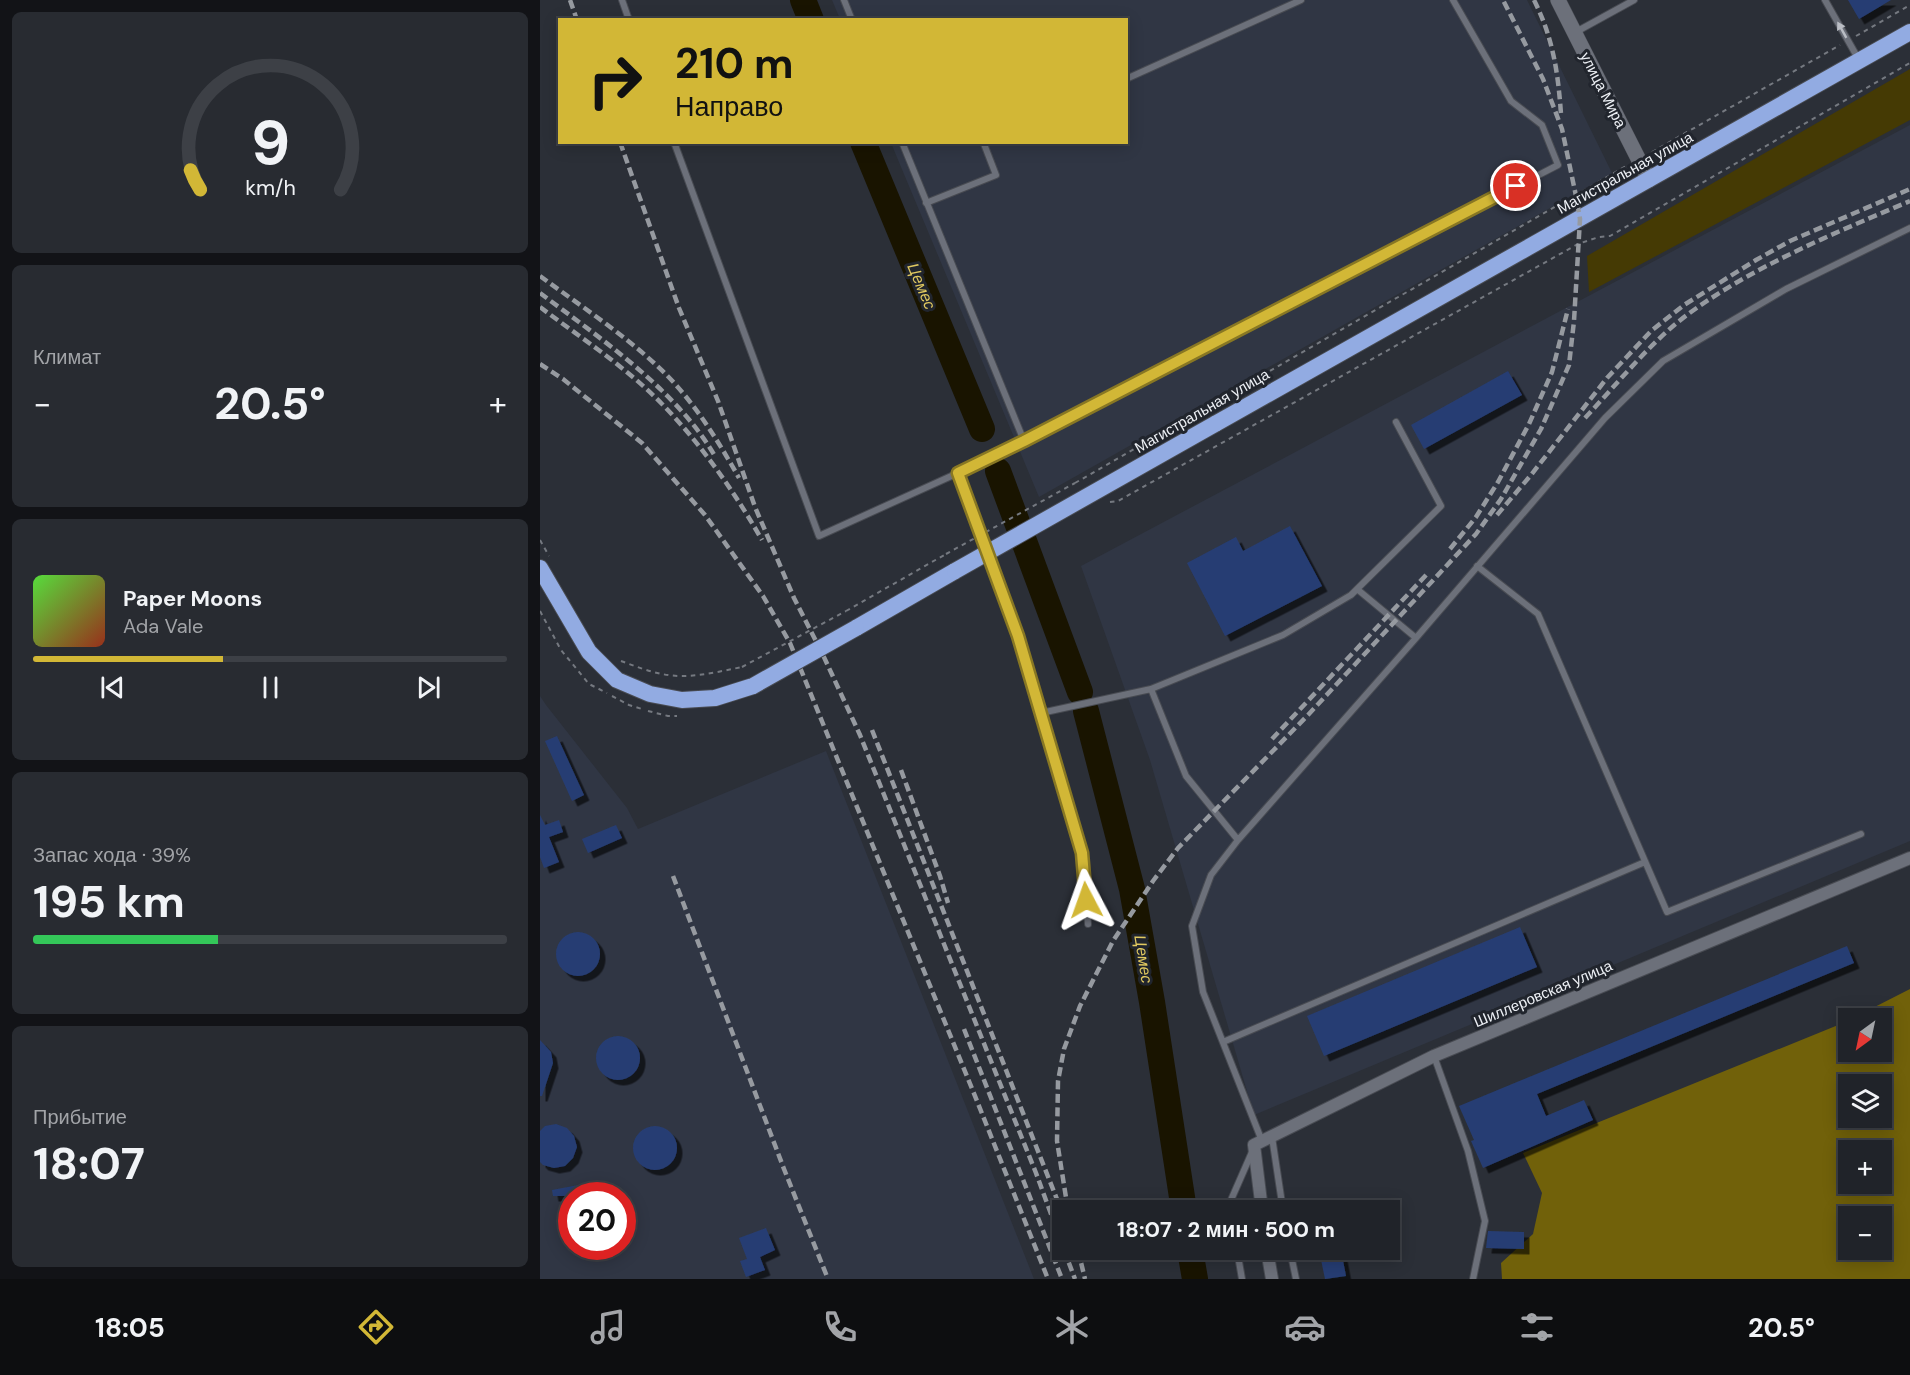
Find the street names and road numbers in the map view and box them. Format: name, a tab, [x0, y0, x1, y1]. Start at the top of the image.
street label: улица Мира	[1575, 49, 1631, 132]
street label: Магистральная улица	[1553, 127, 1697, 219]
street label: Магистральная улица	[1131, 364, 1274, 458]
street label: Шиллеровская улица	[1471, 956, 1616, 1032]

